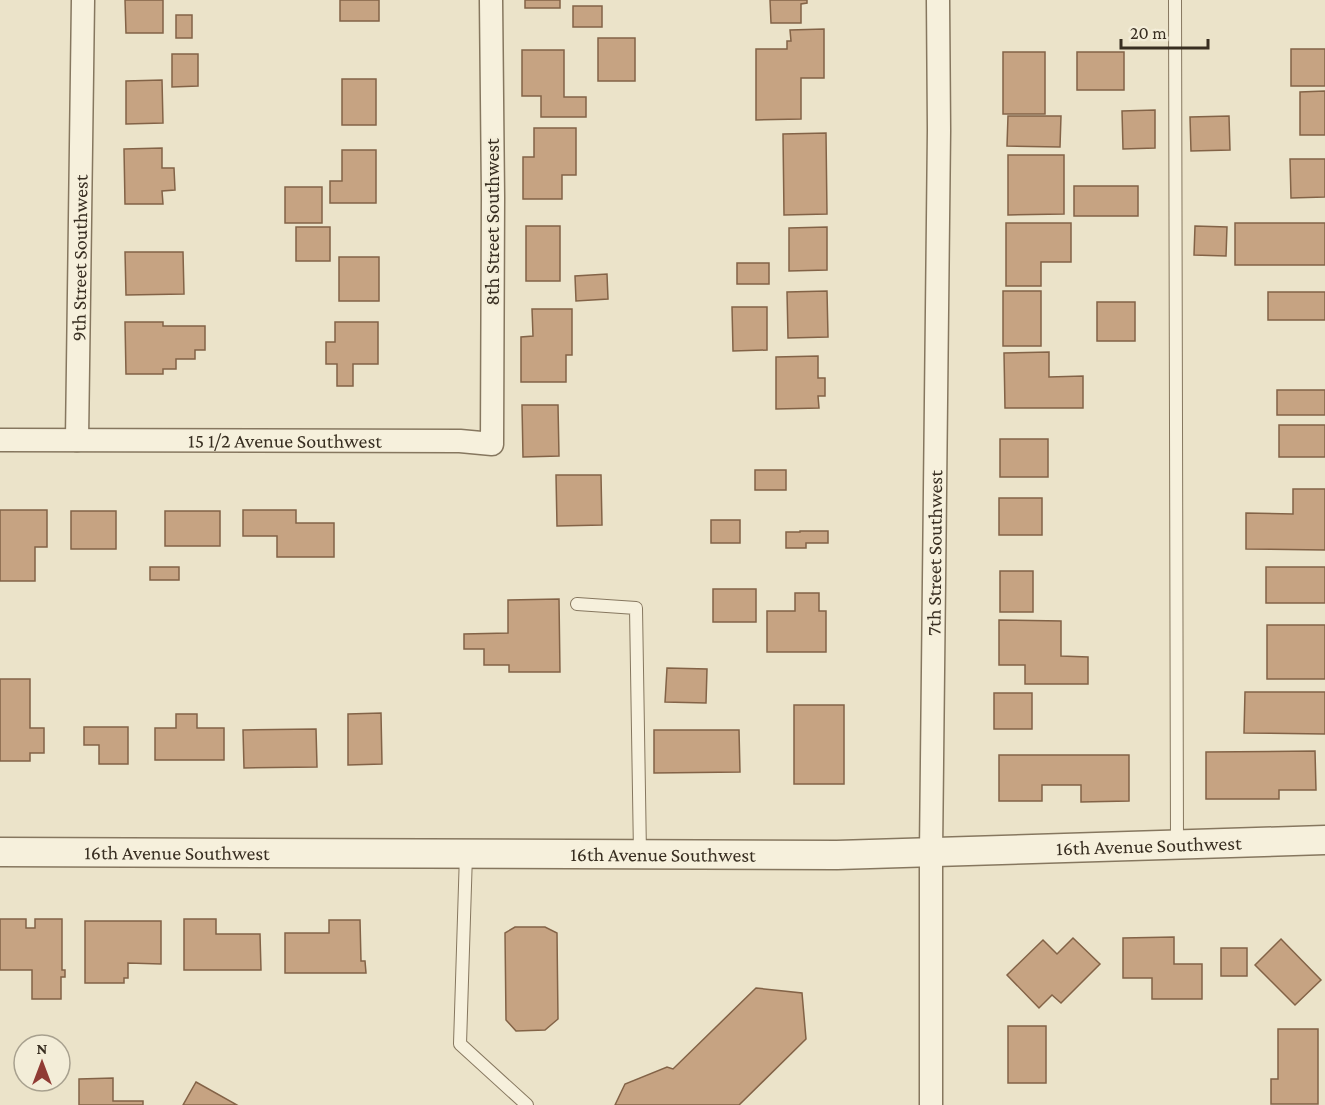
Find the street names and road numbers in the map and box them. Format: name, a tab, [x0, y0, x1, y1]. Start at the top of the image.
street label: 8th Street Southwest	[481, 138, 503, 306]
street label: 9th Street Southwest	[67, 174, 92, 342]
street label: 15 1/2 Avenue Southwest	[188, 429, 382, 452]
street label: 7th Street Southwest	[922, 470, 946, 636]
street label: 16th Avenue Southwest	[1056, 832, 1242, 859]
street label: 16th Avenue Southwest	[84, 841, 270, 864]
street label: 16th Avenue Southwest	[570, 843, 756, 866]

